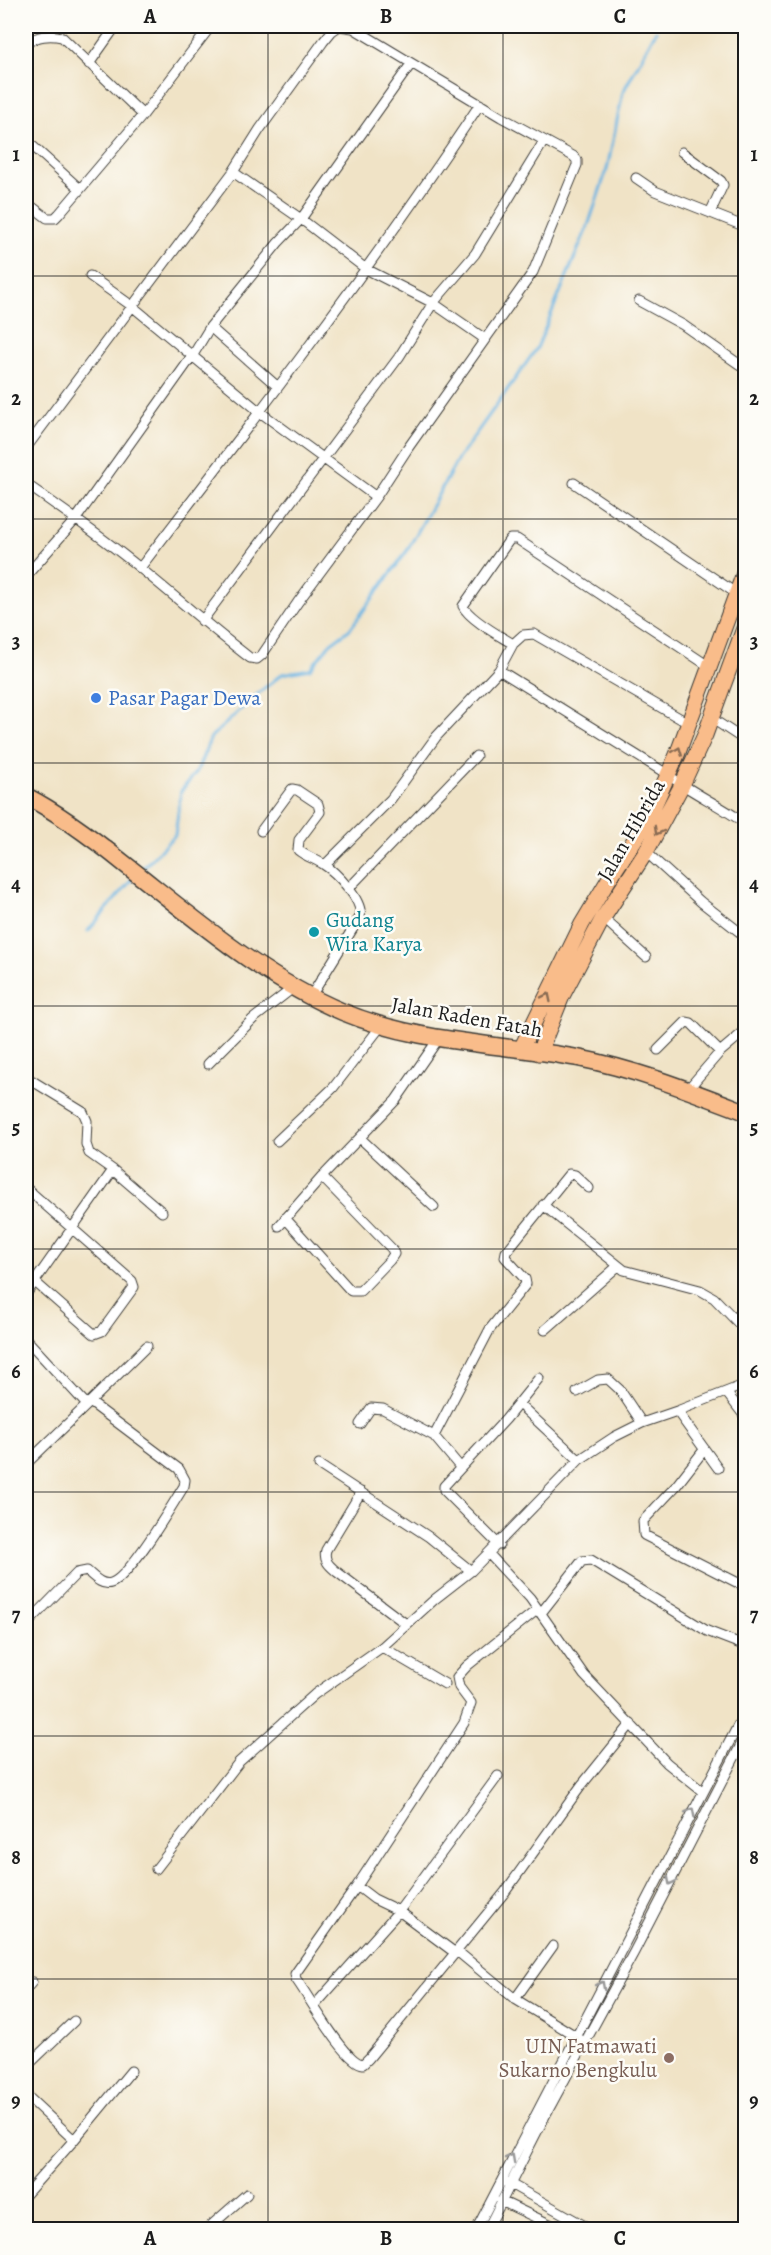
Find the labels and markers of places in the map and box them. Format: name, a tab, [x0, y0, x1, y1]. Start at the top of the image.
place label: Pasar Pagar Dewa	[108, 684, 261, 712]
marker: Pasar Pagar Dewa	[89, 691, 103, 705]
place label: Gudang Wira Karya	[325, 906, 423, 958]
marker: Gudang Wira Karya	[307, 925, 321, 939]
place label: UIN Fatmawati Sukarno Bengkulu	[498, 2032, 658, 2084]
marker: UIN Fatmawati Sukarno Bengkulu	[662, 2051, 676, 2065]

